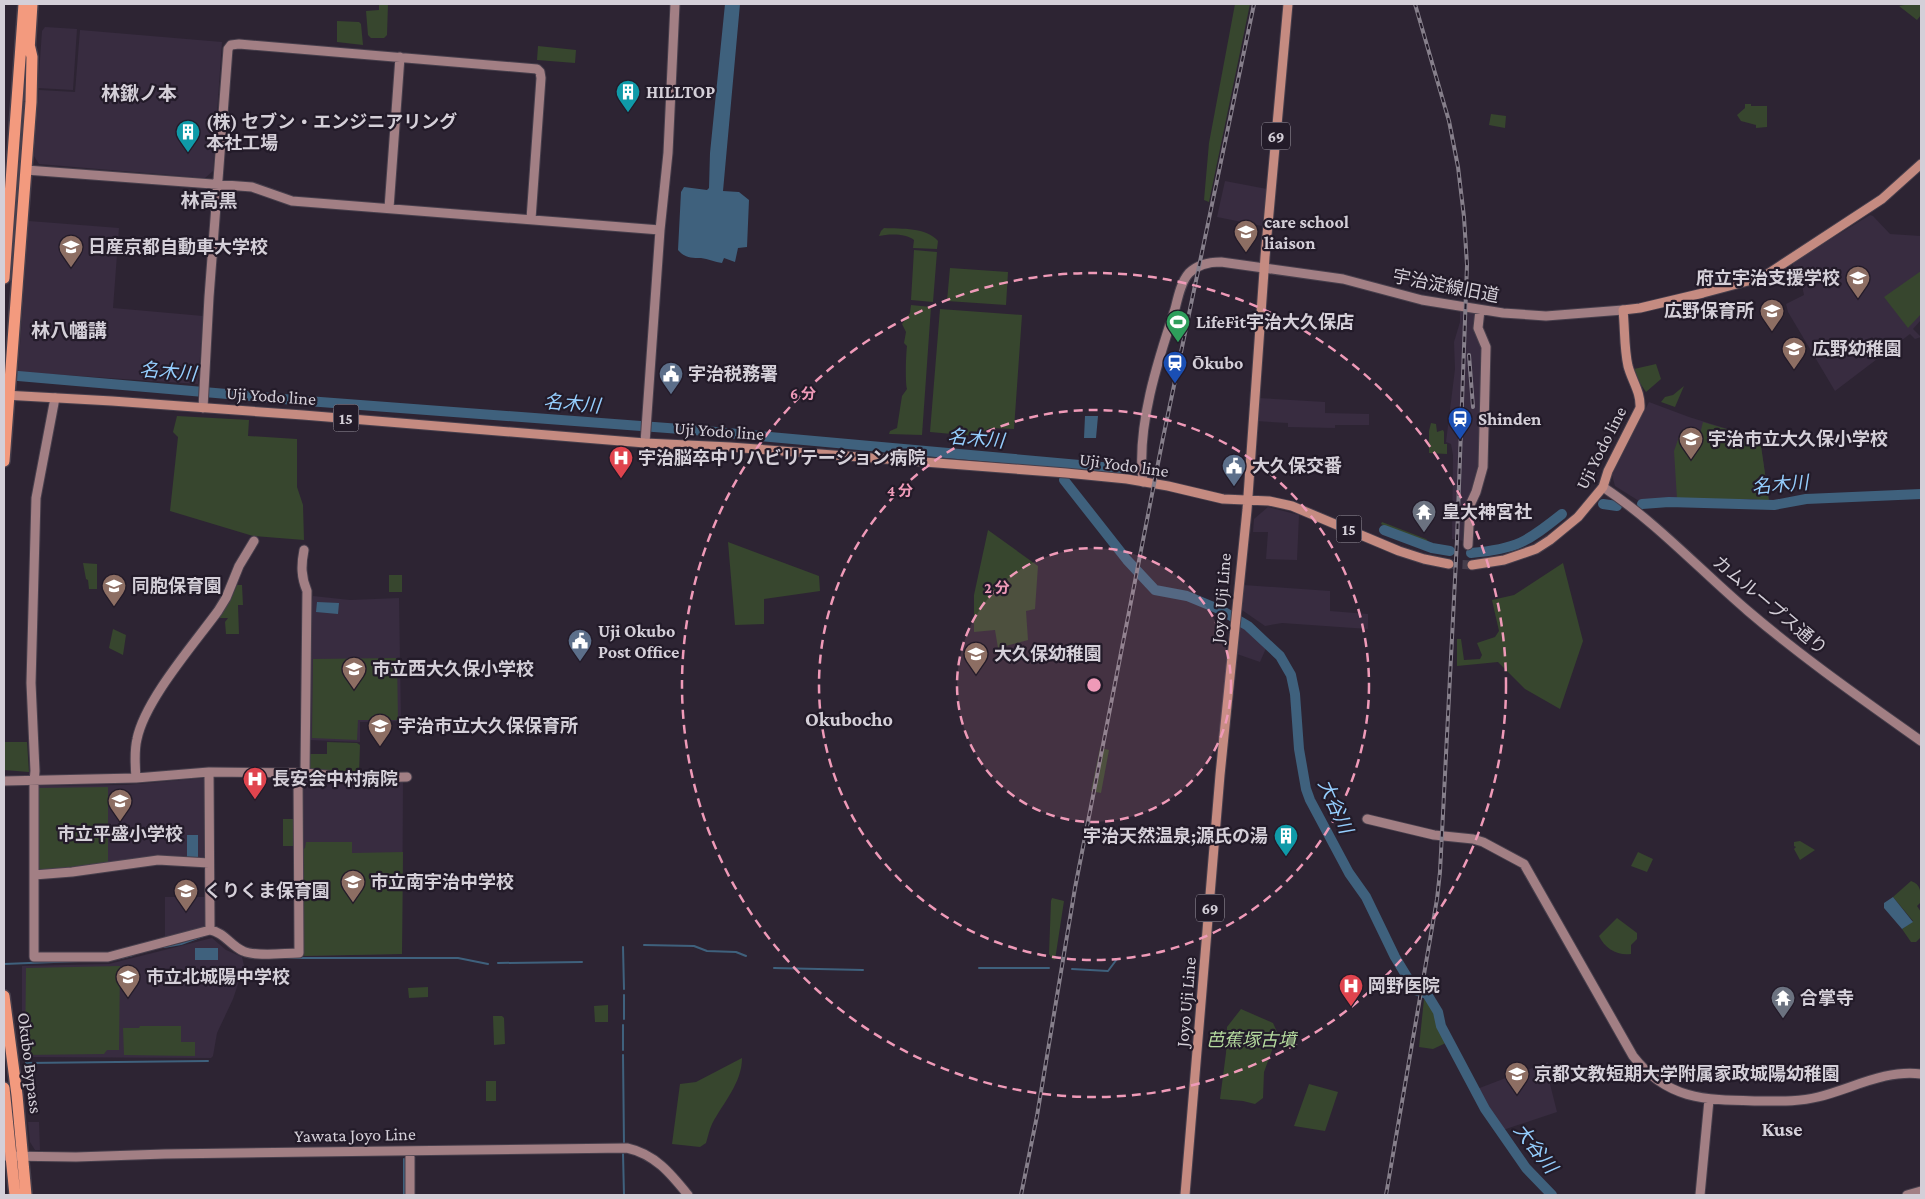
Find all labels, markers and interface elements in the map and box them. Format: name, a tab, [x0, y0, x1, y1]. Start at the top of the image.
building icon: HILLTOP	[615, 79, 641, 113]
place label: HILLTOP	[646, 82, 715, 102]
district label: 林鍬ノ本	[101, 83, 177, 104]
place label: (株) セブン・エンジニアリング 本社工場	[206, 112, 457, 153]
building icon: (株) セブン・エンジニアリング 本社工場	[175, 119, 201, 153]
road number: 69	[1262, 122, 1290, 150]
district label: 林高黒	[180, 190, 238, 211]
place label: care school liaison	[1264, 212, 1349, 253]
school or university icon: care school liaison	[1233, 219, 1259, 253]
school or university icon: 日産京都自動車大学校	[58, 234, 84, 268]
place label: 日産京都自動車大学校	[88, 237, 268, 257]
school or university icon: 府立宇治支援学校	[1845, 265, 1871, 299]
street label: 宇治淀線旧道	[1391, 266, 1501, 306]
place label: 府立宇治支援学校	[1696, 268, 1840, 288]
school or university icon: 広野保育所	[1759, 298, 1785, 332]
place label: 広野保育所	[1664, 301, 1754, 321]
sports icon: LifeFit宇治大久保店	[1165, 309, 1191, 343]
place label: LifeFit宇治大久保店	[1196, 312, 1354, 332]
district label: 林八幡講	[31, 320, 107, 341]
school or university icon: 広野幼稚園	[1781, 336, 1807, 370]
place label: 広野幼稚園	[1812, 339, 1902, 359]
station icon: Ōkubo	[1162, 350, 1188, 384]
place label: Ōkubo	[1192, 353, 1244, 373]
water label: 名木川	[139, 359, 199, 385]
public building icon: 宇治税務署	[658, 361, 684, 395]
place label: 宇治税務署	[688, 364, 778, 384]
street label: Uji Yodo line	[225, 383, 317, 410]
text: 6 分	[790, 386, 816, 402]
water label: 名木川	[543, 391, 603, 417]
street label: Uji Yodo line	[1572, 403, 1631, 493]
road number: 15	[334, 404, 358, 432]
station icon: Shinden	[1447, 406, 1473, 440]
place label: Shinden	[1478, 409, 1542, 429]
street label: Uji Yodo line	[673, 418, 765, 445]
water label: 名木川	[947, 426, 1007, 452]
school or university icon: 宇治市立大久保小学校	[1678, 426, 1704, 460]
place label: 宇治市立大久保小学校	[1708, 429, 1888, 449]
hospital icon: 宇治脳卒中リハビリテーション病院	[608, 445, 634, 479]
place label: 宇治脳卒中リハビリテーション病院	[638, 448, 926, 468]
street label: Uji Yodo line	[1078, 449, 1170, 482]
public building icon: 大久保交番	[1221, 453, 1247, 487]
place label: 大久保交番	[1252, 456, 1342, 476]
water label: 名木川	[1751, 471, 1811, 497]
text: 4 分	[887, 483, 913, 499]
temple icon: 皇大神宮社	[1411, 499, 1437, 533]
place label: 皇大神宮社	[1442, 502, 1532, 522]
road number: 15	[1336, 516, 1362, 542]
street label: カムループス通り	[1709, 551, 1831, 659]
street label: Joyo Uji Line	[1207, 552, 1236, 646]
school or university icon: 同胞保育園	[101, 573, 127, 607]
place label: 同胞保育園	[132, 576, 222, 596]
text: 2 分	[984, 580, 1010, 596]
place label: Uji Okubo Post Office	[598, 621, 679, 662]
public building icon: Uji Okubo Post Office	[567, 628, 593, 662]
school or university icon: 大久保幼稚園	[963, 641, 989, 675]
place label: 大久保幼稚園	[994, 644, 1102, 664]
school or university icon: 市立西大久保小学校	[341, 656, 367, 690]
place label: 市立西大久保小学校	[372, 659, 534, 679]
centre of rings	[1085, 676, 1103, 694]
district label: Okubocho	[805, 708, 893, 730]
school or university icon: 宇治市立大久保保育所	[367, 713, 393, 747]
place label: 宇治市立大久保保育所	[398, 716, 578, 736]
hospital icon: 長安会中村病院	[242, 766, 268, 800]
place label: 長安会中村病院	[272, 769, 398, 789]
water label: 大谷川	[1314, 776, 1358, 838]
school or university icon: 市立平盛小学校	[107, 788, 133, 822]
building icon: 宇治天然温泉;源氏の湯	[1273, 823, 1299, 857]
place label: 市立平盛小学校	[57, 824, 183, 844]
place label: 宇治天然温泉;源氏の湯	[1083, 826, 1268, 847]
school or university icon: 市立南宇治中学校	[340, 869, 366, 903]
place label: 市立南宇治中学校	[370, 872, 514, 892]
school or university icon: くりくま保育園	[173, 878, 199, 912]
place label: くりくま保育園	[204, 881, 330, 901]
road number: 69	[1196, 894, 1224, 921]
street label: Joyo Uji Line	[1172, 956, 1201, 1050]
school or university icon: 市立北城陽中学校	[115, 964, 141, 998]
place label: 市立北城陽中学校	[146, 967, 290, 987]
hospital icon: 岡野医院	[1338, 973, 1364, 1007]
place label: 岡野医院	[1368, 976, 1440, 996]
temple icon: 合掌寺	[1770, 985, 1796, 1019]
place label: 合掌寺	[1800, 988, 1854, 1008]
street label: Okubo Bypass	[14, 1011, 46, 1115]
park label: 芭蕉塚古墳	[1206, 1030, 1299, 1050]
school or university icon: 京都文教短期大学附属家政城陽幼稚園	[1504, 1061, 1530, 1095]
place label: 京都文教短期大学附属家政城陽幼稚園	[1534, 1063, 1840, 1084]
district label: Kuse	[1761, 1118, 1803, 1140]
water label: 大谷川	[1510, 1119, 1563, 1179]
street label: Yawata Joyo Line	[294, 1124, 416, 1146]

